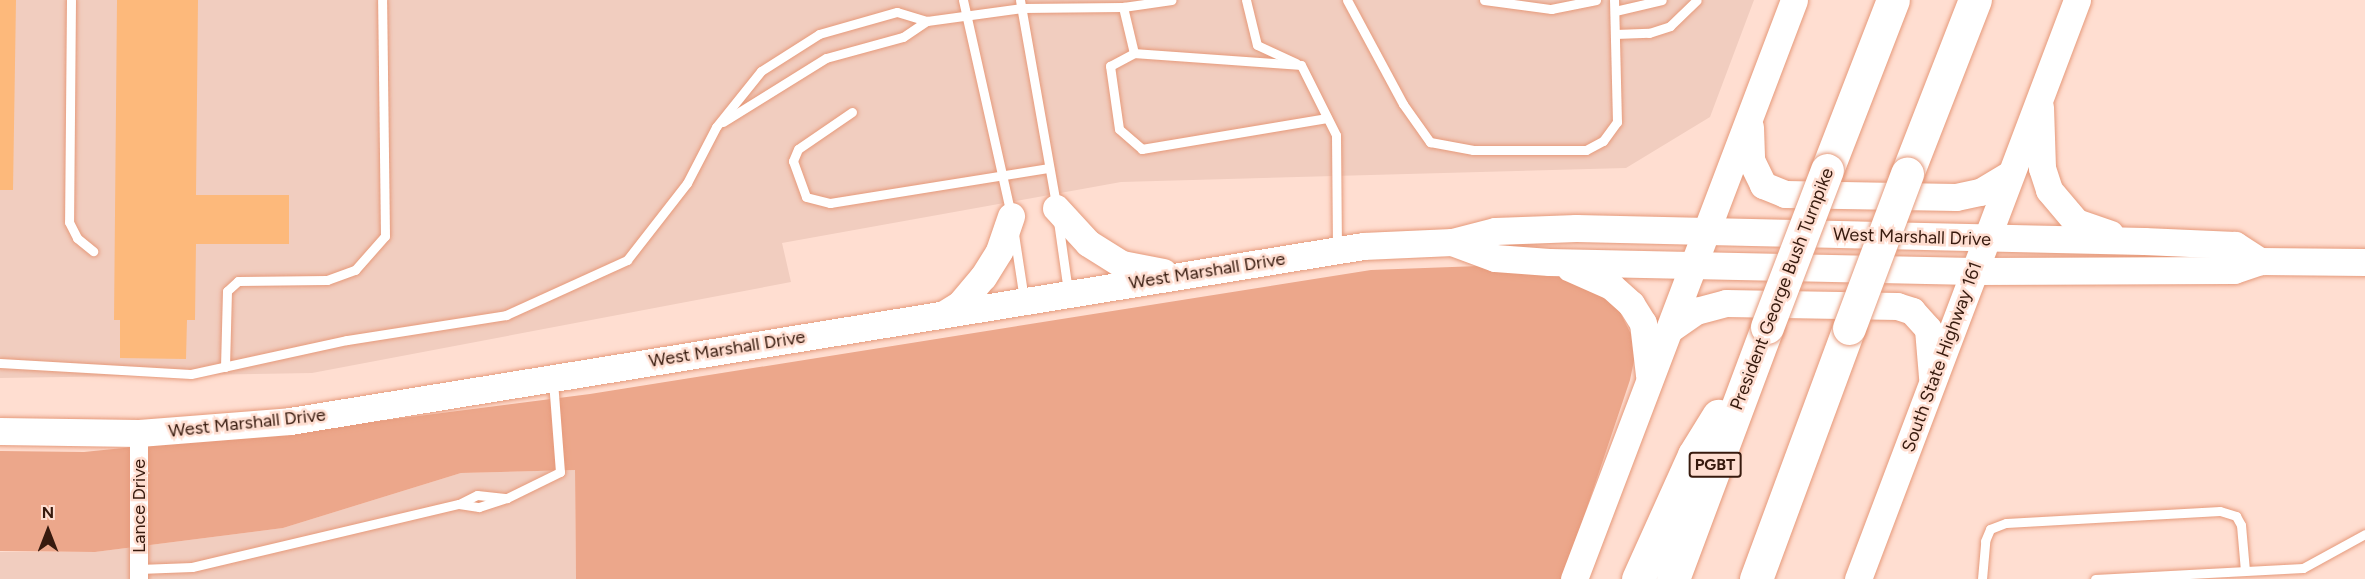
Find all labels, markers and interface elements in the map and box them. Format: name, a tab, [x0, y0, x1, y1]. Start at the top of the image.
street label: President George Bush Turnpike	[1726, 165, 1838, 413]
street label: West Marshall Drive	[1833, 223, 1991, 251]
street label: West Marshall Drive	[1127, 248, 1287, 294]
street label: South State Highway 161	[1897, 259, 1987, 455]
street label: West Marshall Drive	[647, 326, 807, 372]
street label: West Marshall Drive	[167, 404, 327, 442]
road number: PGBT	[1688, 452, 1742, 478]
street label: Lance Drive	[128, 459, 150, 553]
north arrow	[18, 501, 78, 561]
text: N	[42, 503, 54, 522]

